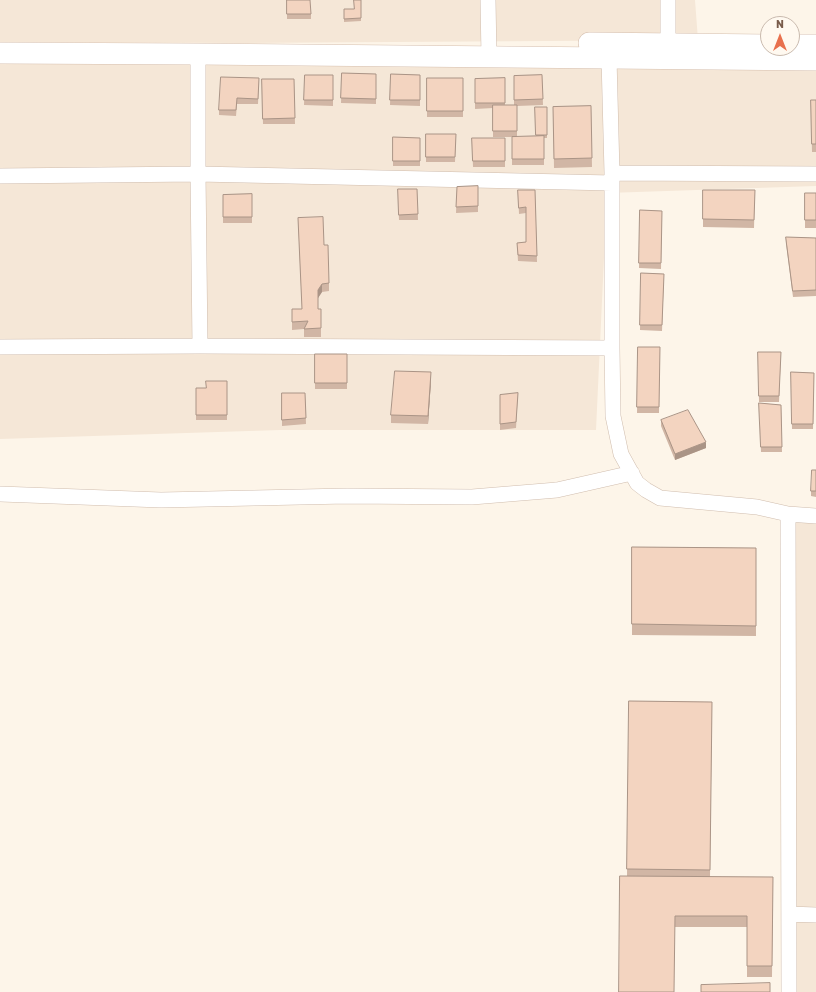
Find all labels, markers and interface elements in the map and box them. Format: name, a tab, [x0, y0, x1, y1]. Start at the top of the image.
north arrow	[760, 16, 800, 56]
text: N	[776, 18, 784, 31]

